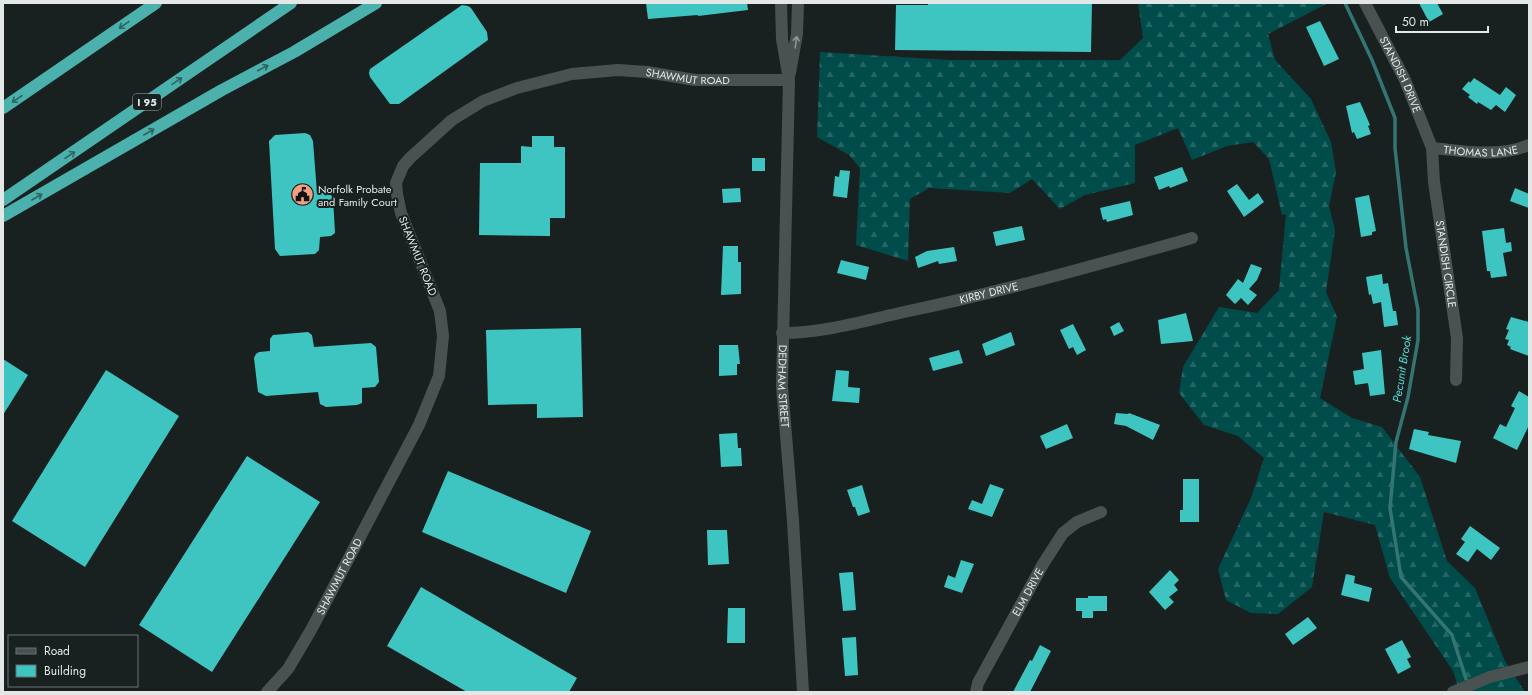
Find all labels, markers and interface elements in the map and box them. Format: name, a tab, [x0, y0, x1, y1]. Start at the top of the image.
scale bar	[1396, 8, 1488, 34]
text: 50 m	[1402, 13, 1429, 31]
one-way arrow	[118, 21, 129, 29]
street label: STANDISH DRIVE	[1376, 34, 1425, 115]
one-way arrow	[792, 36, 800, 49]
one-way arrow	[257, 64, 269, 72]
street label: SHAWMUT ROAD	[645, 64, 730, 88]
one-way arrow	[171, 77, 182, 85]
road number: I 95	[133, 94, 161, 110]
one-way arrow	[11, 95, 22, 103]
one-way arrow	[143, 127, 155, 135]
street label: THOMAS LANE	[1443, 141, 1520, 161]
one-way arrow	[64, 150, 76, 158]
place label: Norfolk Probate and Family Court	[318, 181, 397, 210]
public building icon: Norfolk Probate and Family Court	[289, 182, 315, 208]
one-way arrow	[31, 192, 43, 200]
street label: SHAWMUT ROAD	[395, 214, 441, 299]
street label: STANDISH CIRCLE	[1432, 219, 1460, 309]
street label: KIRBY DRIVE	[958, 278, 1020, 308]
water label: Pecunit Brook	[1388, 333, 1416, 404]
street label: DEDHAM STREET	[774, 345, 793, 428]
street label: SHAWMUT ROAD	[312, 535, 366, 618]
street label: ELM DRIVE	[1008, 565, 1047, 619]
legend	[8, 635, 138, 687]
text: Road	[44, 642, 70, 660]
text: Building	[44, 662, 86, 680]

